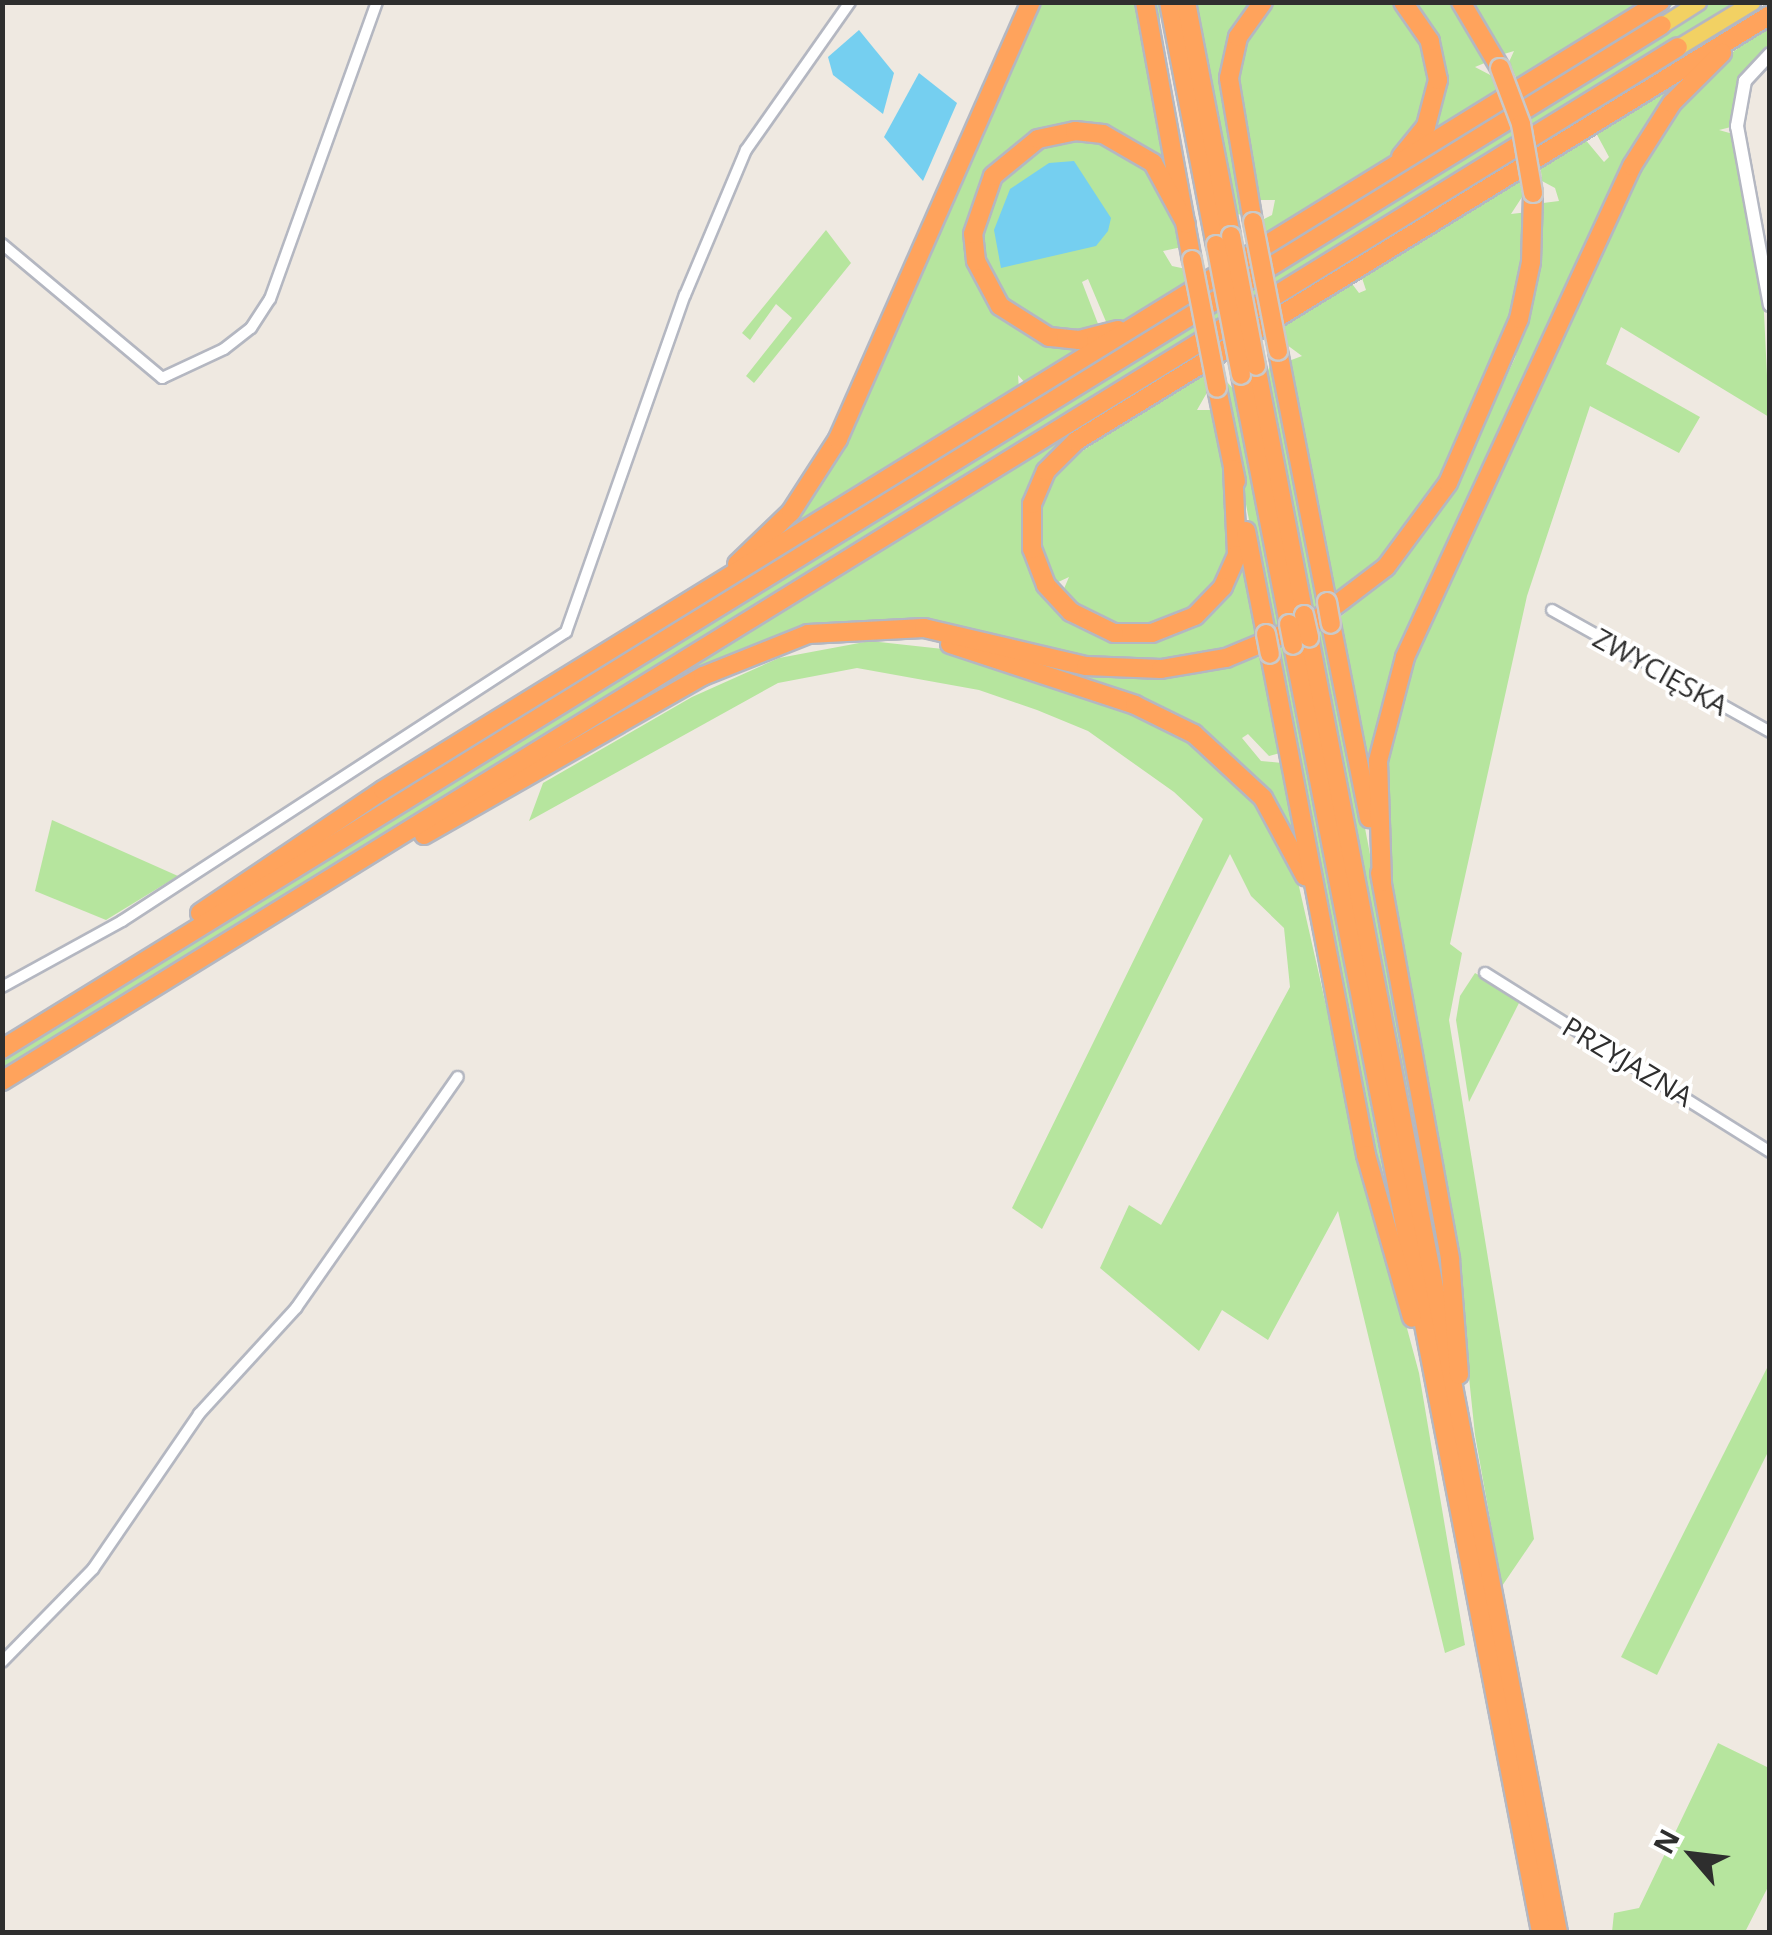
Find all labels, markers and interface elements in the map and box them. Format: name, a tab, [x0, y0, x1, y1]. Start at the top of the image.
street label: ZWYCIĘSKA	[1588, 620, 1734, 722]
street label: PRZYJAZNA	[1557, 1009, 1699, 1113]
north arrow	[1642, 1805, 1742, 1905]
text: N	[1643, 1822, 1688, 1860]

